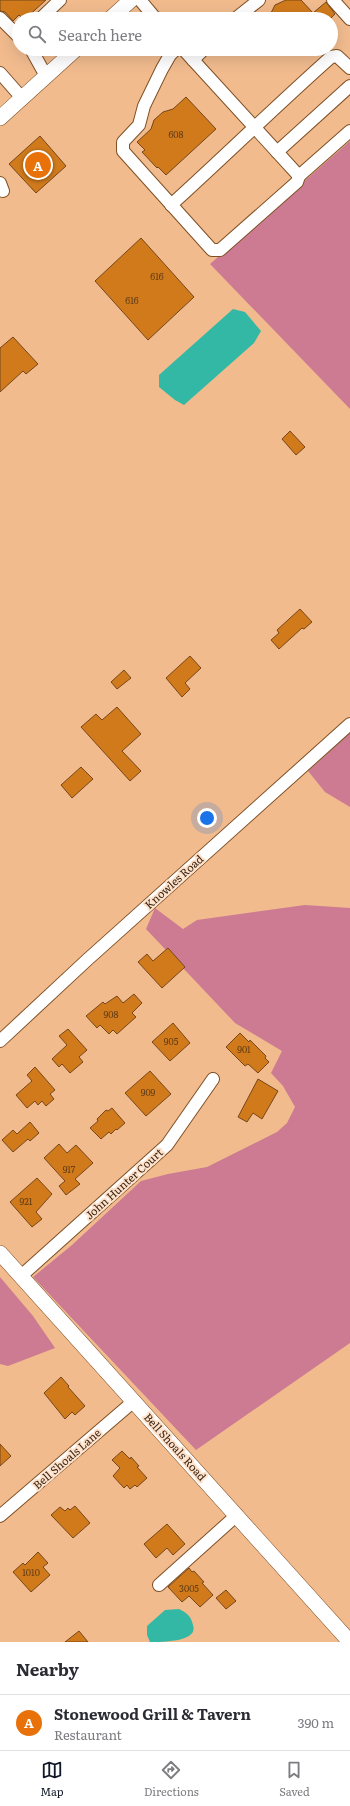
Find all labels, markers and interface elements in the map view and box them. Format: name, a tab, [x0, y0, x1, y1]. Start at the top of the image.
search box	[12, 12, 338, 56]
icon: search	[26, 23, 48, 45]
text: Search here	[58, 23, 142, 46]
house number: 608	[169, 127, 184, 141]
pin: A	[25, 150, 51, 180]
house number: 616	[150, 269, 164, 283]
house number: 616	[125, 293, 139, 307]
your location	[197, 808, 217, 828]
street label: Knowles Road	[140, 850, 206, 912]
house number: 908	[104, 1007, 118, 1021]
house number: 905	[164, 1034, 179, 1048]
house number: 901	[237, 1042, 251, 1056]
house number: 909	[141, 1085, 156, 1099]
street label: John Hunter Court	[81, 1144, 166, 1223]
house number: 917	[63, 1162, 76, 1176]
house number: 921	[20, 1194, 33, 1208]
street label: Bell Shoals Road	[141, 1409, 211, 1484]
street label: Bell Shoals Lane	[29, 1424, 104, 1492]
house number: 1010	[22, 1565, 40, 1579]
house number: 3005	[179, 1581, 199, 1595]
text: Nearby	[16, 1656, 79, 1681]
text: Stonewood Grill & Tavern	[54, 1702, 251, 1725]
text: A	[24, 1713, 34, 1732]
text: 390 m	[297, 1713, 334, 1732]
text: Restaurant	[54, 1725, 122, 1744]
tab: Map	[40, 1759, 64, 1799]
tab: Directions	[144, 1759, 199, 1799]
tab: Saved	[279, 1759, 310, 1799]

